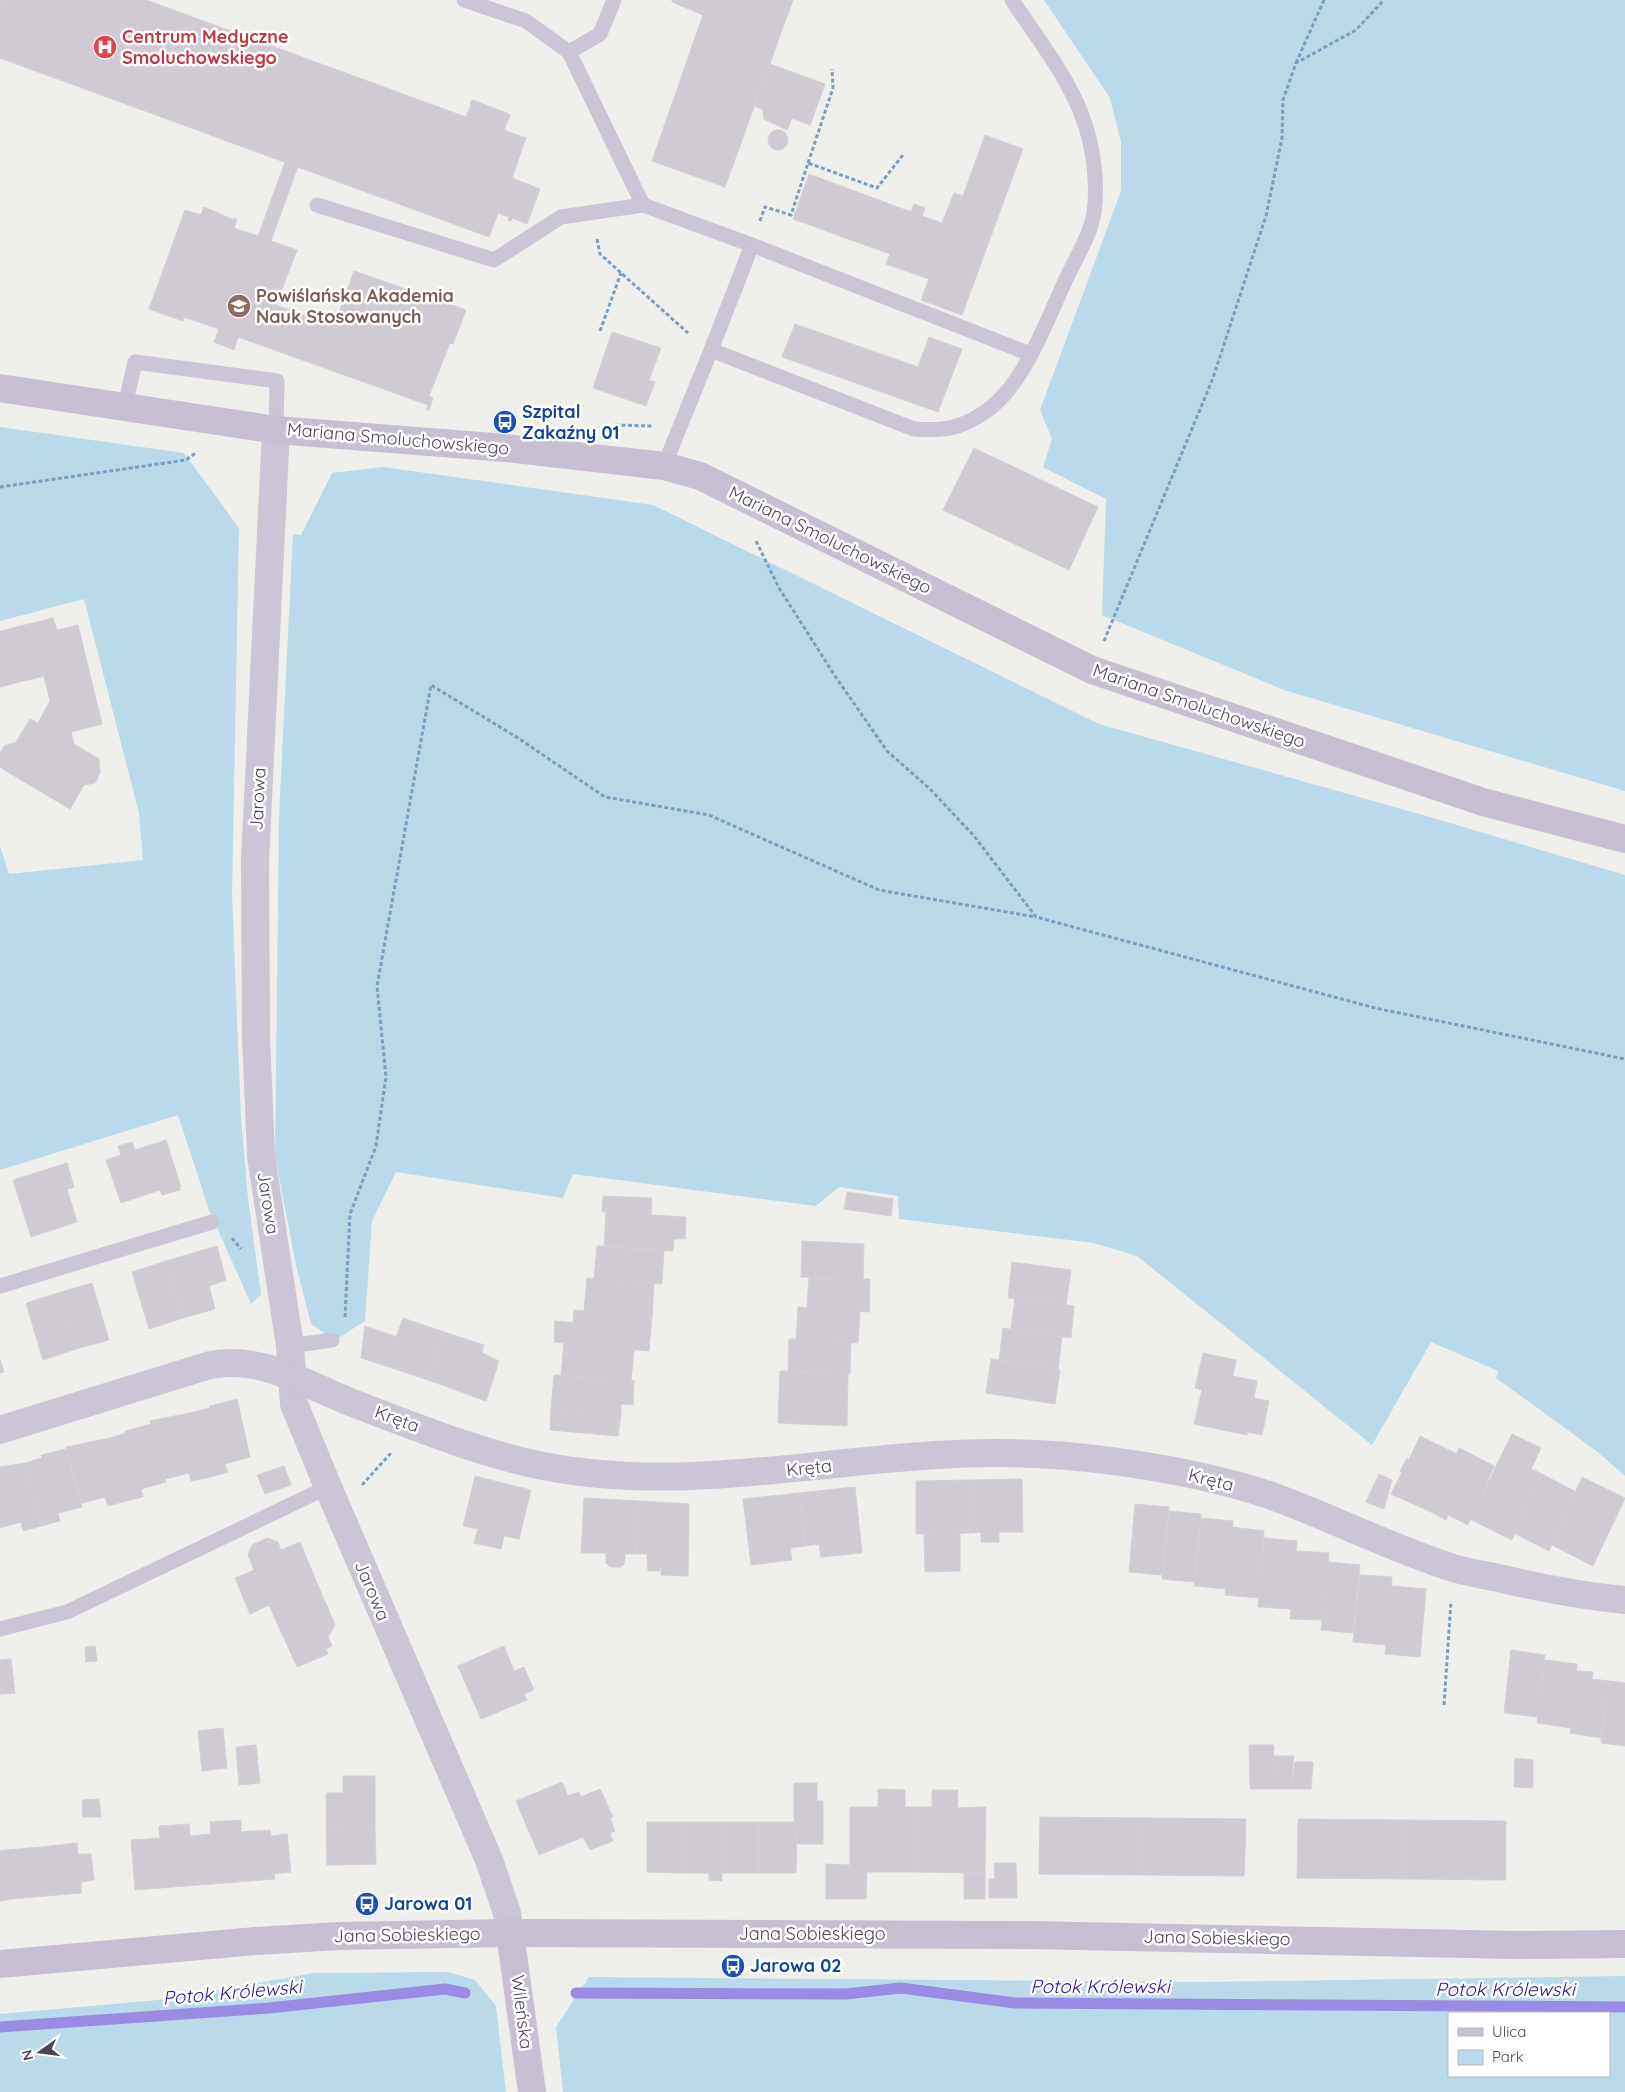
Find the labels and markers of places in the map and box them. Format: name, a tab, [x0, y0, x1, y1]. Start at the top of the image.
place label: Centrum Medyczne Smoluchowskiego	[122, 25, 289, 69]
hospital icon: Centrum Medyczne Smoluchowskiego	[92, 34, 118, 60]
place label: Powiślańska Akademia Nauk Stosowanych	[256, 284, 454, 328]
school or university icon: Powiślańska Akademia Nauk Stosowanych	[226, 293, 252, 319]
place label: Szpital Zakaźny 01	[522, 400, 619, 444]
bus stop icon: Szpital Zakaźny 01	[492, 409, 518, 435]
bus stop icon: Jarowa 01	[354, 1891, 380, 1917]
place label: Jarowa 01	[384, 1892, 472, 1915]
bus stop icon: Jarowa 02	[720, 1953, 746, 1979]
place label: Jarowa 02	[750, 1954, 841, 1977]

